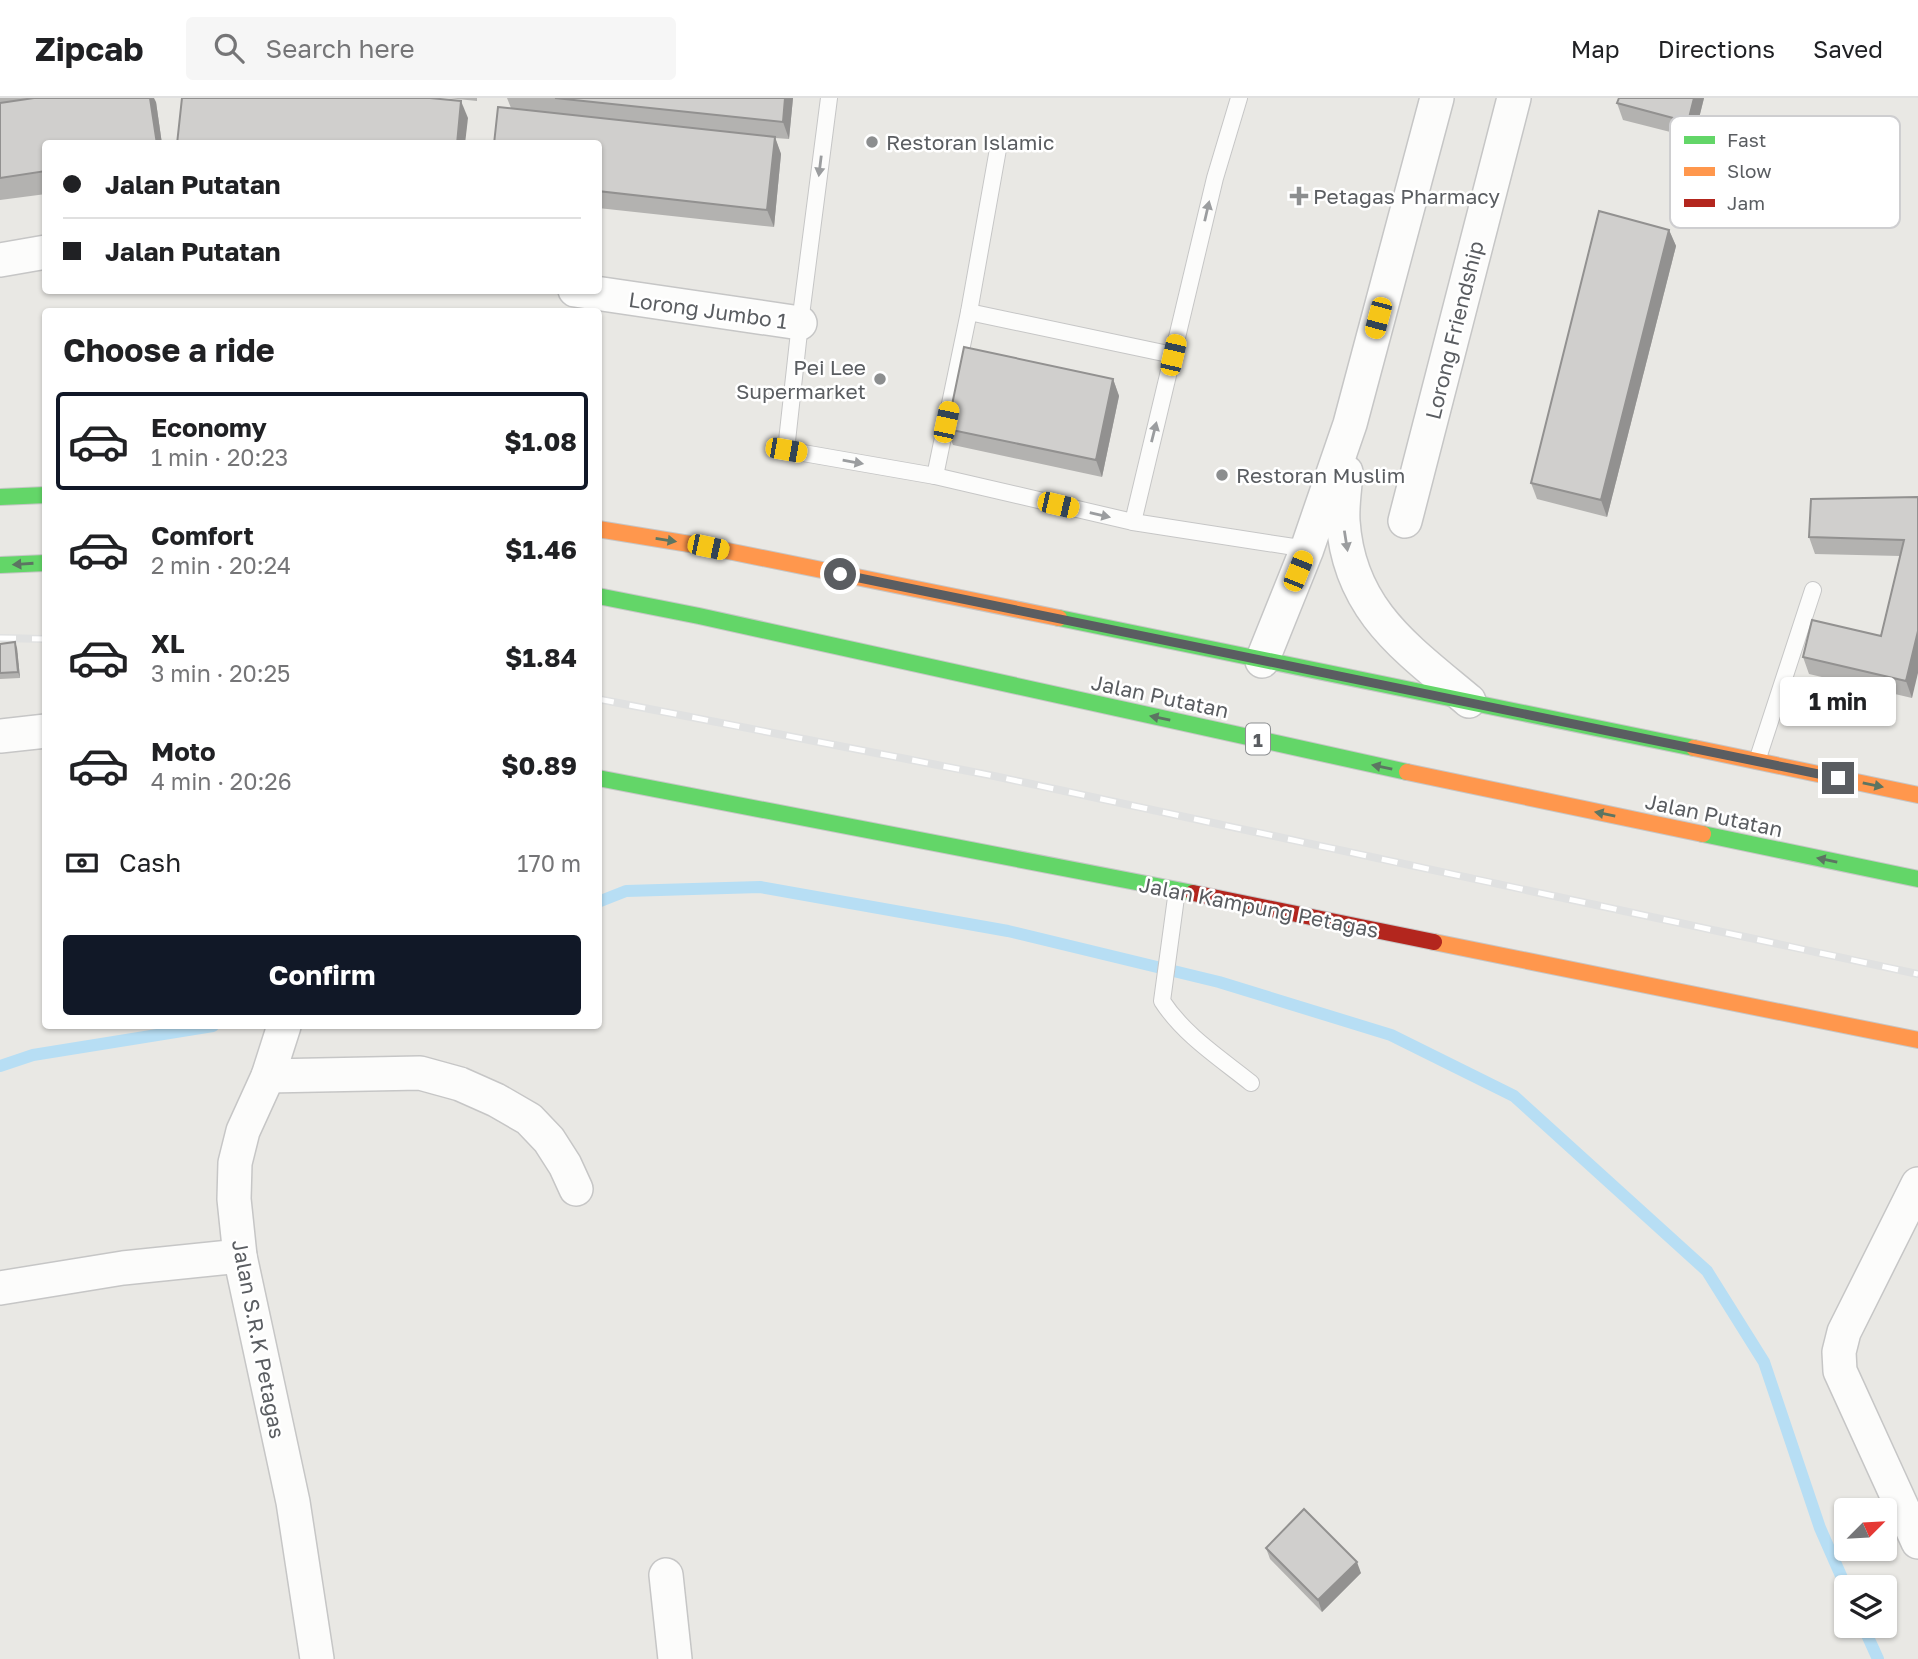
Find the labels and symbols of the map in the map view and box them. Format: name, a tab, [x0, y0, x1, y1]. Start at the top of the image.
legend	[1670, 116, 1900, 228]
text: Fast	[1727, 128, 1766, 151]
place label: Restoran Islamic	[886, 129, 1054, 155]
marker: Restoran Islamic	[864, 134, 880, 150]
one-way arrow	[814, 155, 825, 177]
text: Slow	[1727, 159, 1772, 182]
place label: Petagas Pharmacy	[1313, 183, 1500, 209]
marker: Petagas Pharmacy	[1291, 188, 1307, 204]
text: Jam	[1727, 191, 1765, 214]
one-way arrow	[1202, 200, 1213, 222]
street label: Lorong Friendship	[1419, 238, 1489, 422]
street label: Lorong Jumbo 1	[627, 286, 789, 334]
car	[1363, 295, 1394, 341]
car	[1159, 332, 1188, 378]
place label: Pei Lee Supermarket	[736, 354, 866, 404]
marker: Pei Lee Supermarket	[872, 371, 888, 387]
car	[932, 399, 961, 445]
one-way arrow	[1149, 421, 1160, 443]
car	[764, 436, 809, 464]
one-way arrow	[842, 457, 864, 468]
place label: Restoran Muslim	[1236, 462, 1405, 488]
marker: Restoran Muslim	[1214, 467, 1230, 483]
car	[1036, 490, 1081, 520]
one-way arrow	[1089, 510, 1111, 521]
one-way arrow	[1341, 530, 1352, 552]
car	[686, 532, 731, 562]
one-way arrow	[655, 535, 677, 546]
car	[1281, 548, 1316, 594]
one-way arrow	[12, 558, 34, 569]
route start	[824, 558, 856, 590]
street label: Jalan Putatan	[1089, 669, 1231, 723]
callout: 1 min	[1780, 676, 1896, 726]
one-way arrow	[1149, 712, 1171, 723]
road number: 1	[1246, 724, 1270, 754]
one-way arrow	[1371, 761, 1393, 772]
route end	[1822, 762, 1854, 794]
one-way arrow	[1862, 780, 1884, 791]
street label: Jalan Putatan	[1643, 788, 1785, 842]
one-way arrow	[1594, 808, 1616, 819]
one-way arrow	[1816, 855, 1838, 866]
street label: Jalan Kampung Petagas	[1137, 871, 1381, 943]
street label: Jalan S.R.K Petagas	[227, 1237, 291, 1441]
north arrow	[1834, 1498, 1897, 1561]

